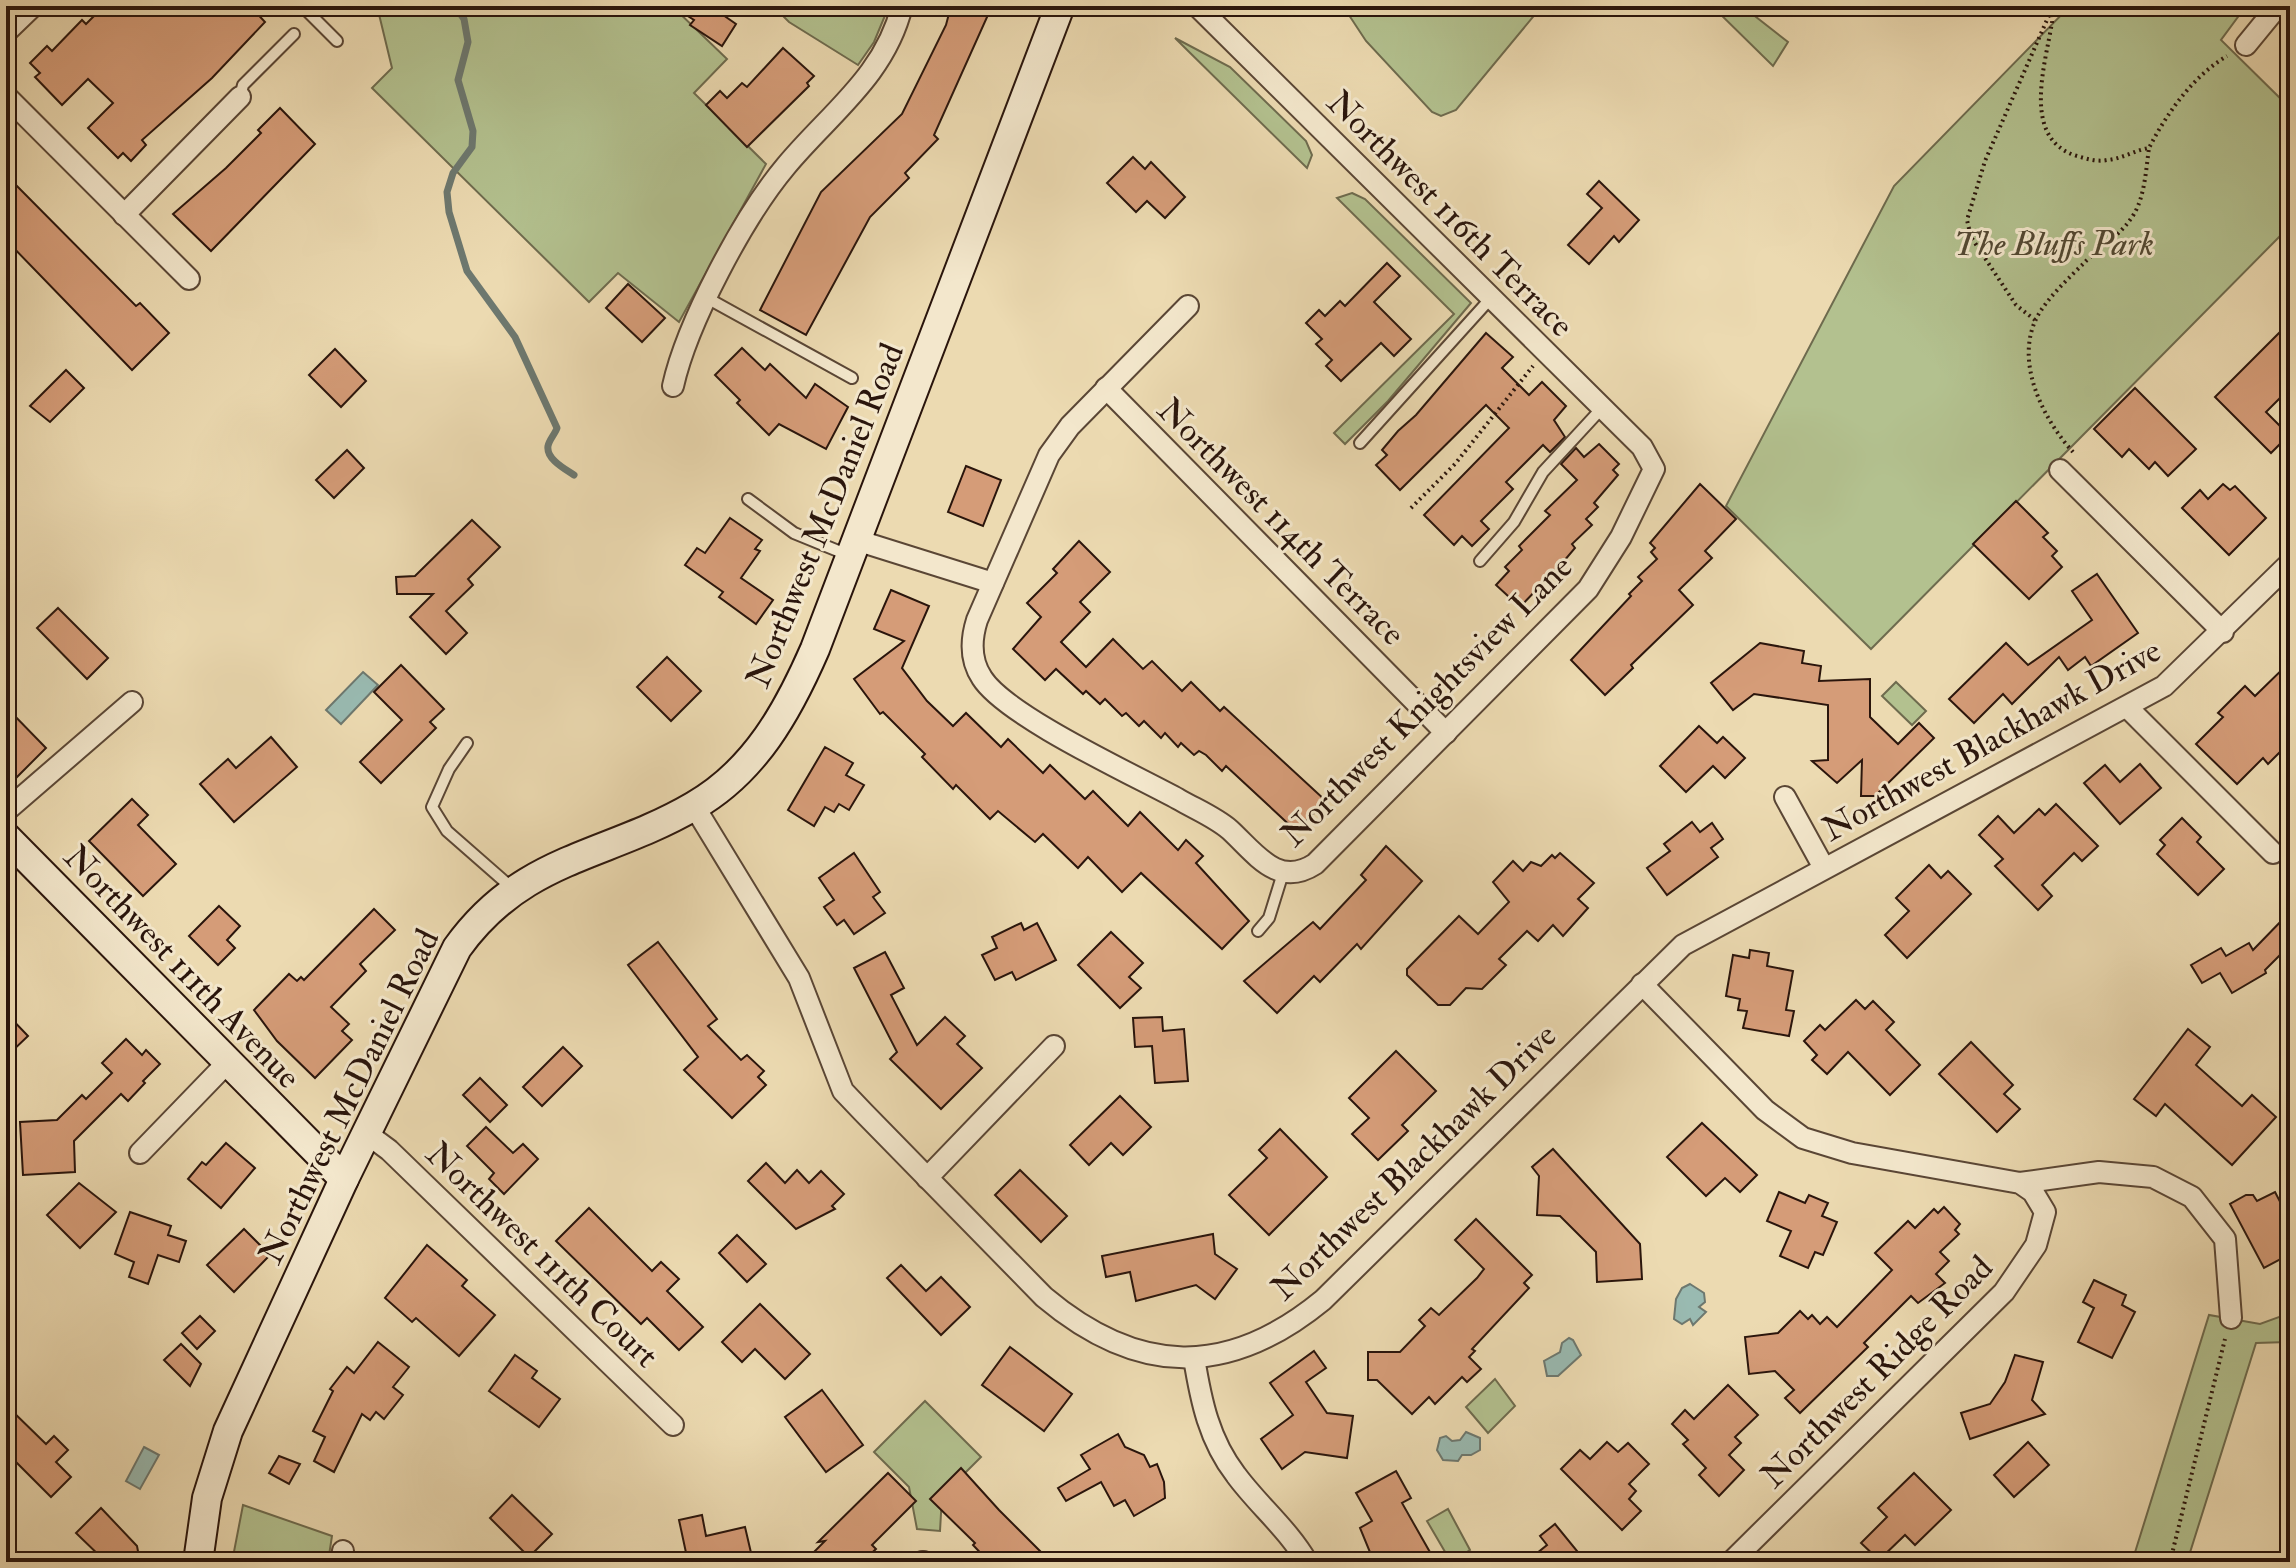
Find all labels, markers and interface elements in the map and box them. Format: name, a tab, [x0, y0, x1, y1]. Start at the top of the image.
street label: Northwest 116th Terrace	[1318, 82, 1582, 346]
park label: The Bluffs Park	[1954, 223, 2154, 266]
street label: Northwest McDaniel Road	[737, 337, 914, 694]
street label: Northwest 114th Terrace	[1148, 389, 1414, 655]
street label: Northwest Knightsview Lane	[1272, 546, 1582, 856]
street label: Northwest Blackhawk Drive	[1815, 629, 2168, 851]
street label: Northwest 111th Avenue	[54, 836, 309, 1098]
street label: Northwest McDaniel Road	[250, 922, 449, 1271]
street label: Northwest Blackhawk Drive	[1262, 1015, 1566, 1310]
street label: Northwest 111th Court	[417, 1133, 667, 1377]
street label: Northwest Ridge Road	[1752, 1247, 2002, 1497]

